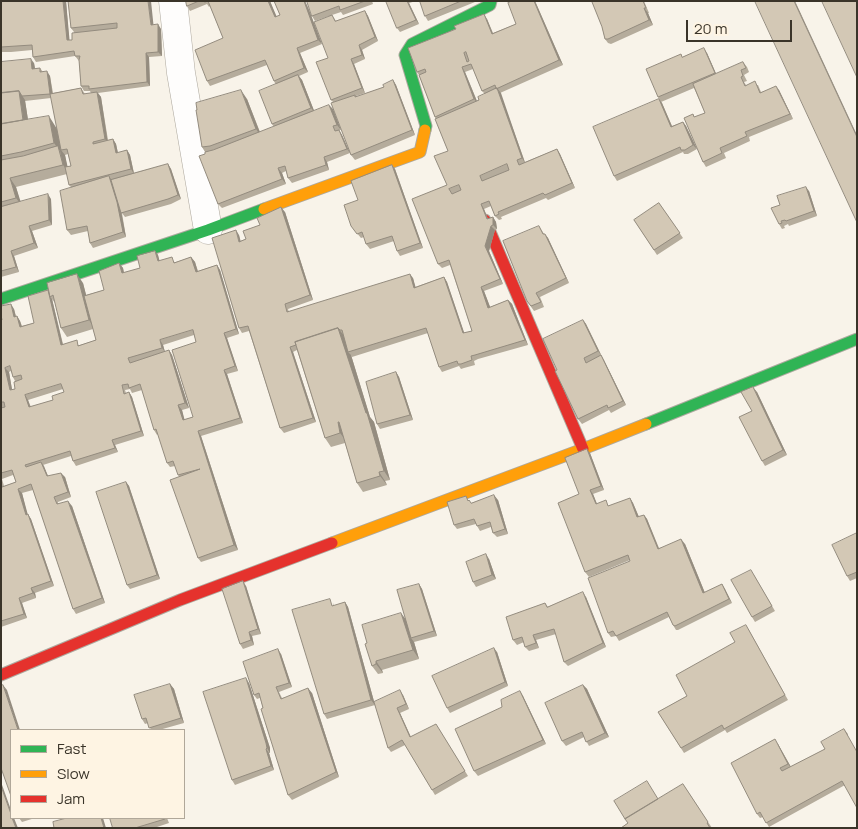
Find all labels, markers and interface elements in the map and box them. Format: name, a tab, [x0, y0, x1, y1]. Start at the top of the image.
scale bar	[688, 10, 794, 42]
text: 20 m	[694, 18, 727, 39]
legend	[10, 729, 185, 819]
text: Fast	[57, 738, 86, 759]
text: Slow	[57, 763, 90, 784]
text: Jam	[57, 788, 85, 809]

